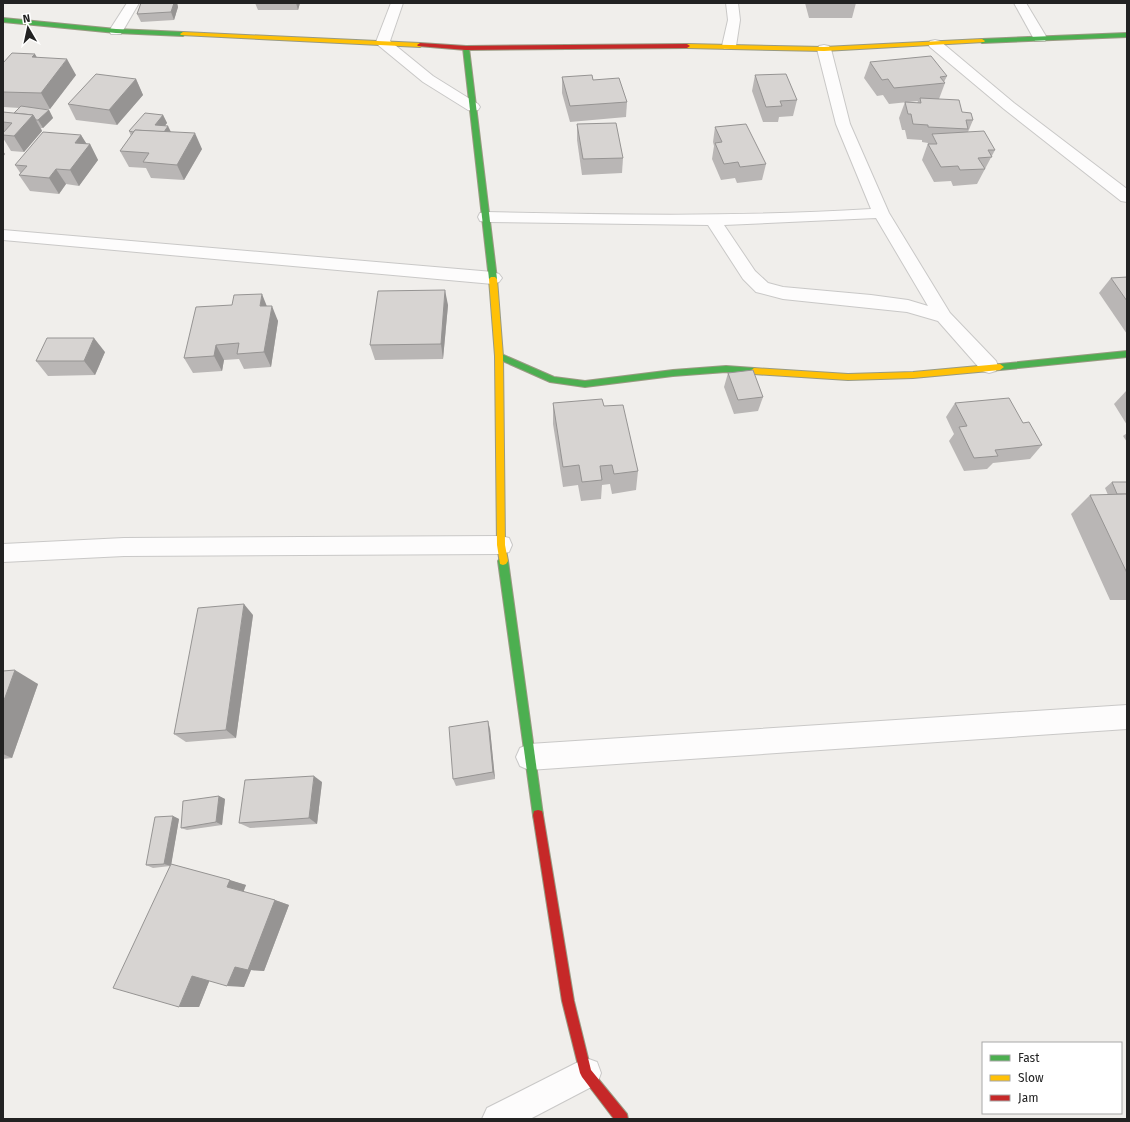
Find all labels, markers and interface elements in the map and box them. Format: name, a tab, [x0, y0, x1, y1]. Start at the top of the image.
north arrow	[8, 8, 48, 48]
text: N	[22, 12, 31, 26]
legend	[982, 1042, 1122, 1114]
text: Fast	[1018, 1051, 1040, 1065]
text: Slow	[1018, 1071, 1044, 1085]
text: Jam	[1018, 1091, 1038, 1105]

